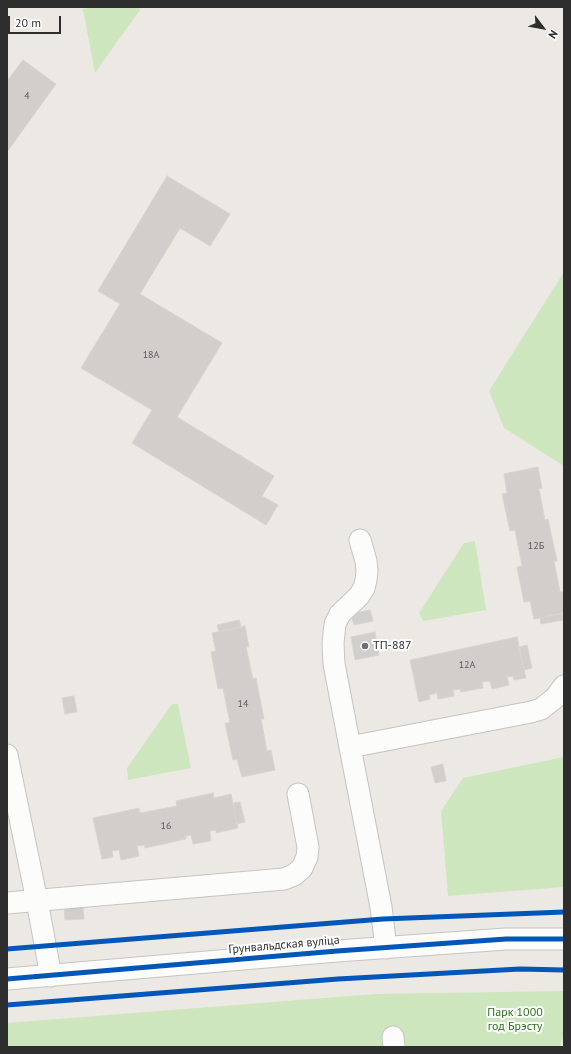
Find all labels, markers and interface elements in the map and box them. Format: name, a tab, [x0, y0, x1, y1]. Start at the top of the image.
scale bar	[10, 8, 63, 34]
north arrow	[523, 8, 563, 48]
text: 20 m	[15, 15, 41, 30]
text: N	[545, 28, 561, 41]
house number: 4	[24, 90, 30, 102]
house number: 18А	[143, 349, 159, 361]
house number: 12Б	[528, 540, 544, 552]
place label: ТП-887	[373, 639, 412, 653]
marker: ТП-887	[360, 641, 370, 651]
house number: 12А	[459, 659, 475, 671]
house number: 14	[238, 698, 248, 710]
house number: 16	[161, 820, 171, 832]
street label: Грунвальдская вуліца	[228, 933, 340, 957]
park label: Парк 1000 год Брэсту	[487, 1006, 543, 1034]

